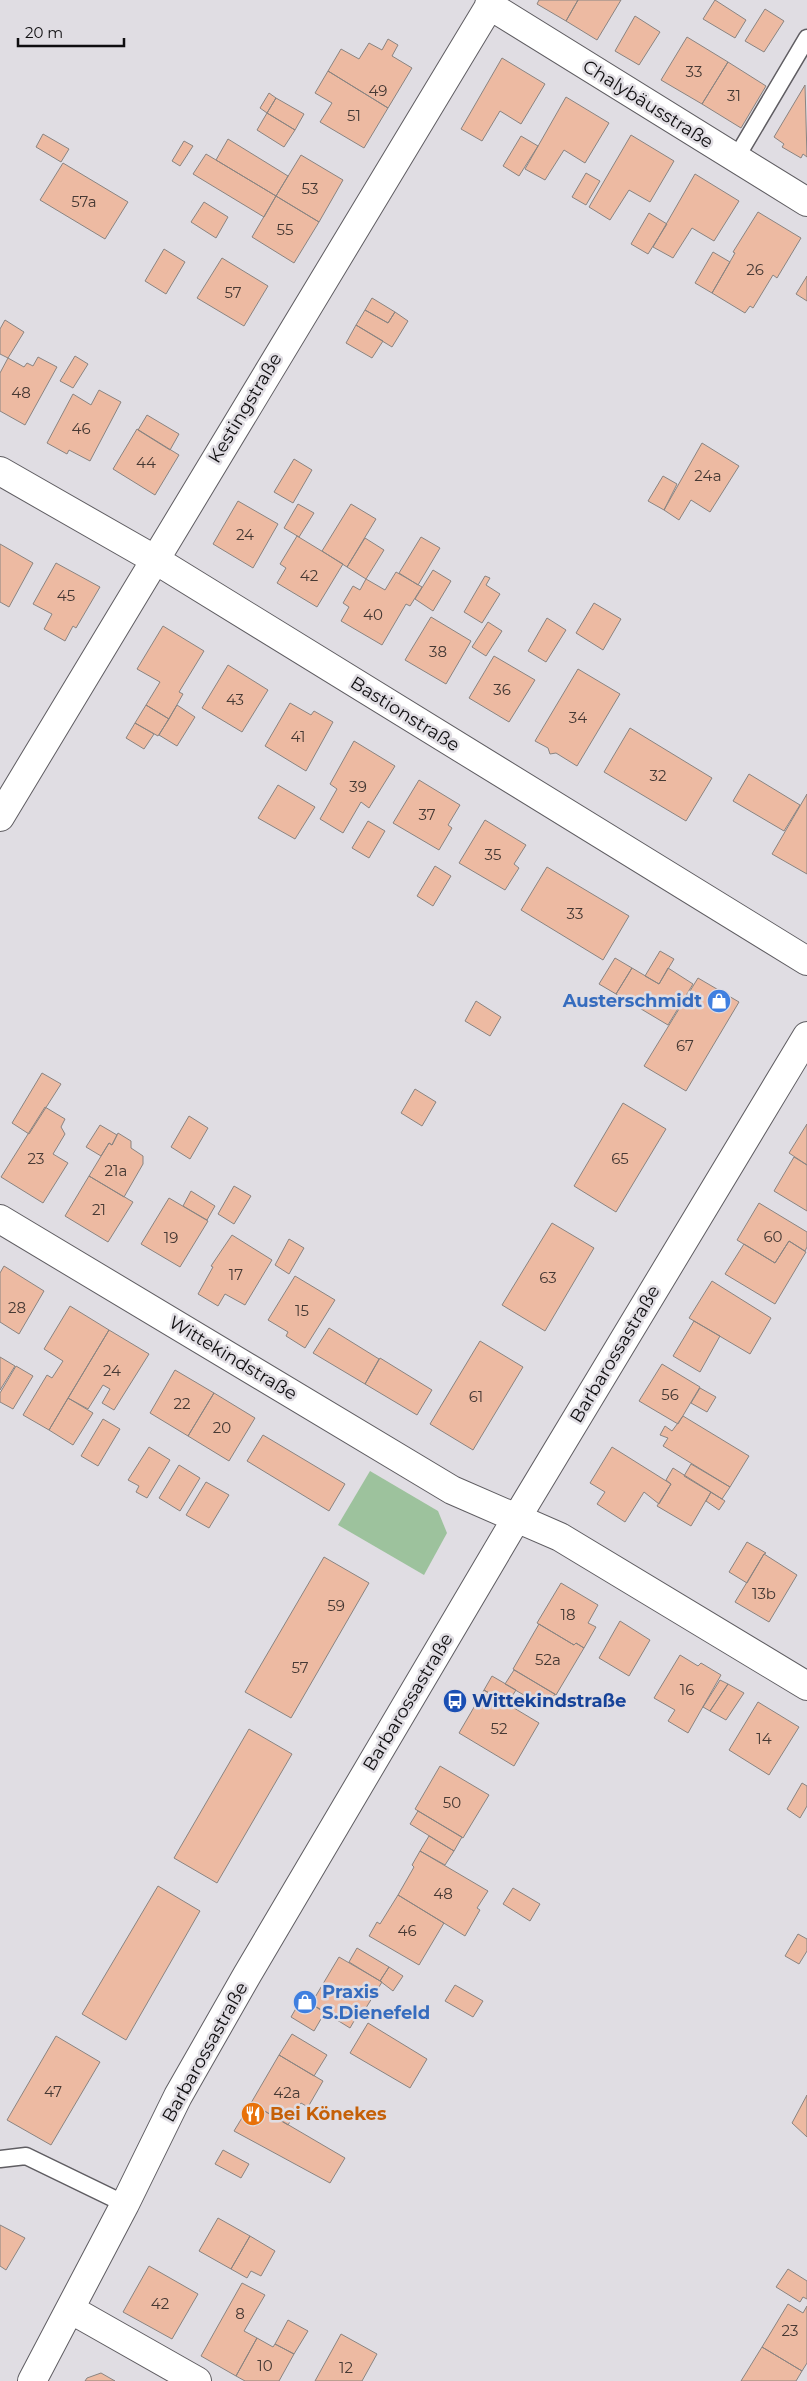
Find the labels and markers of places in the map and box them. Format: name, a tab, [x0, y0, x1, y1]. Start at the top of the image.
shop icon: Austerschmidt	[706, 988, 732, 1014]
place label: Austerschmidt	[562, 990, 702, 1012]
bus stop icon: Wittekindstraße	[442, 1688, 468, 1714]
place label: Wittekindstraße	[472, 1690, 626, 1712]
place label: Praxis S.Dienefeld	[322, 1981, 430, 2024]
shop icon: Praxis S.Dienefeld	[292, 1989, 318, 2015]
restaurant icon: Bei Könekes	[240, 2101, 266, 2127]
place label: Bei Könekes	[270, 2103, 387, 2125]

